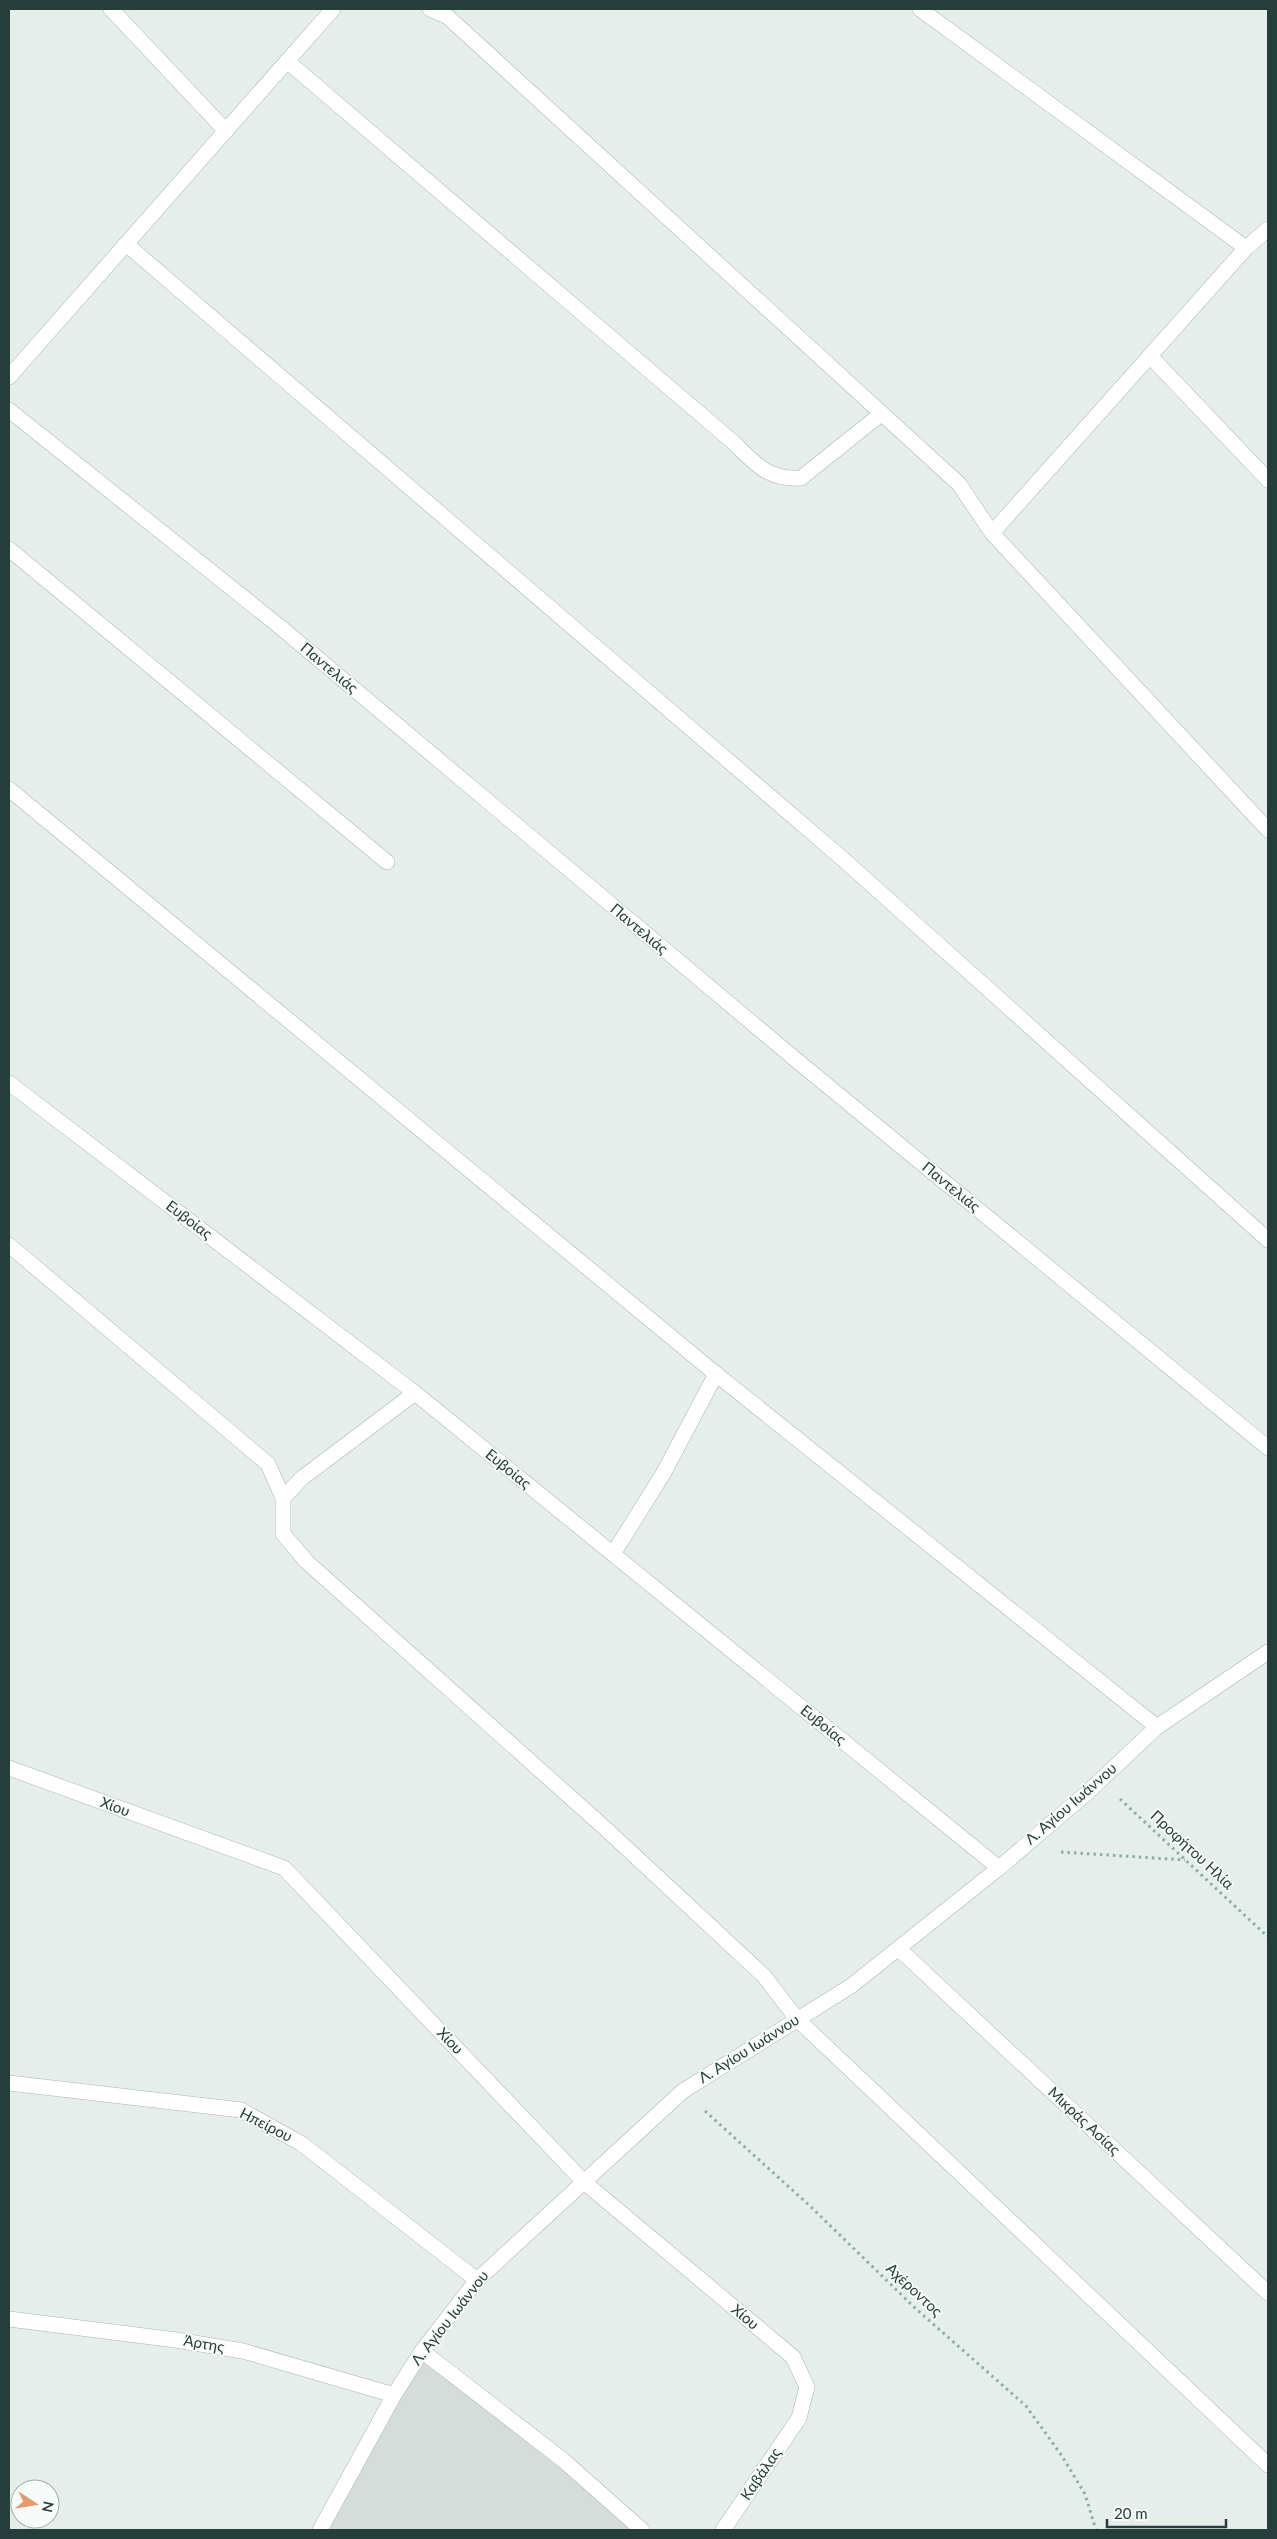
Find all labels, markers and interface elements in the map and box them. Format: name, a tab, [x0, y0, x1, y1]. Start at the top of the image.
street label: Παντελιάς	[297, 638, 362, 696]
street label: Παντελιάς	[607, 899, 672, 957]
street label: Παντελιάς	[919, 1157, 984, 1215]
street label: Ευβοίας	[163, 1196, 216, 1242]
street label: Ευβοίας	[482, 1444, 535, 1492]
street label: Ευβοίας	[797, 1700, 850, 1748]
street label: Λ. Αγίου Ιωάννου	[1021, 1759, 1120, 1848]
street label: Χίου	[98, 1792, 133, 1820]
street label: Προφήτου Ηλία	[1147, 1806, 1238, 1892]
street label: Λ. Αγίου Ιωάννου	[695, 2010, 802, 2086]
street label: Χίου	[434, 2023, 468, 2057]
street label: Μικράς Ασίας	[1045, 2082, 1124, 2158]
street label: Ηπείρου	[237, 2103, 296, 2145]
street label: Αχέροντος	[883, 2259, 946, 2320]
street label: Λ. Αγίου Ιωάννου	[407, 2266, 492, 2368]
street label: Χίου	[728, 2300, 763, 2333]
street label: Άρτης	[182, 2331, 226, 2355]
street label: Καβάλας	[736, 2444, 784, 2503]
north arrow	[10, 2479, 60, 2529]
scale bar	[1107, 2496, 1226, 2528]
text: N	[39, 2500, 58, 2514]
text: 20 m	[1114, 2504, 1148, 2522]

